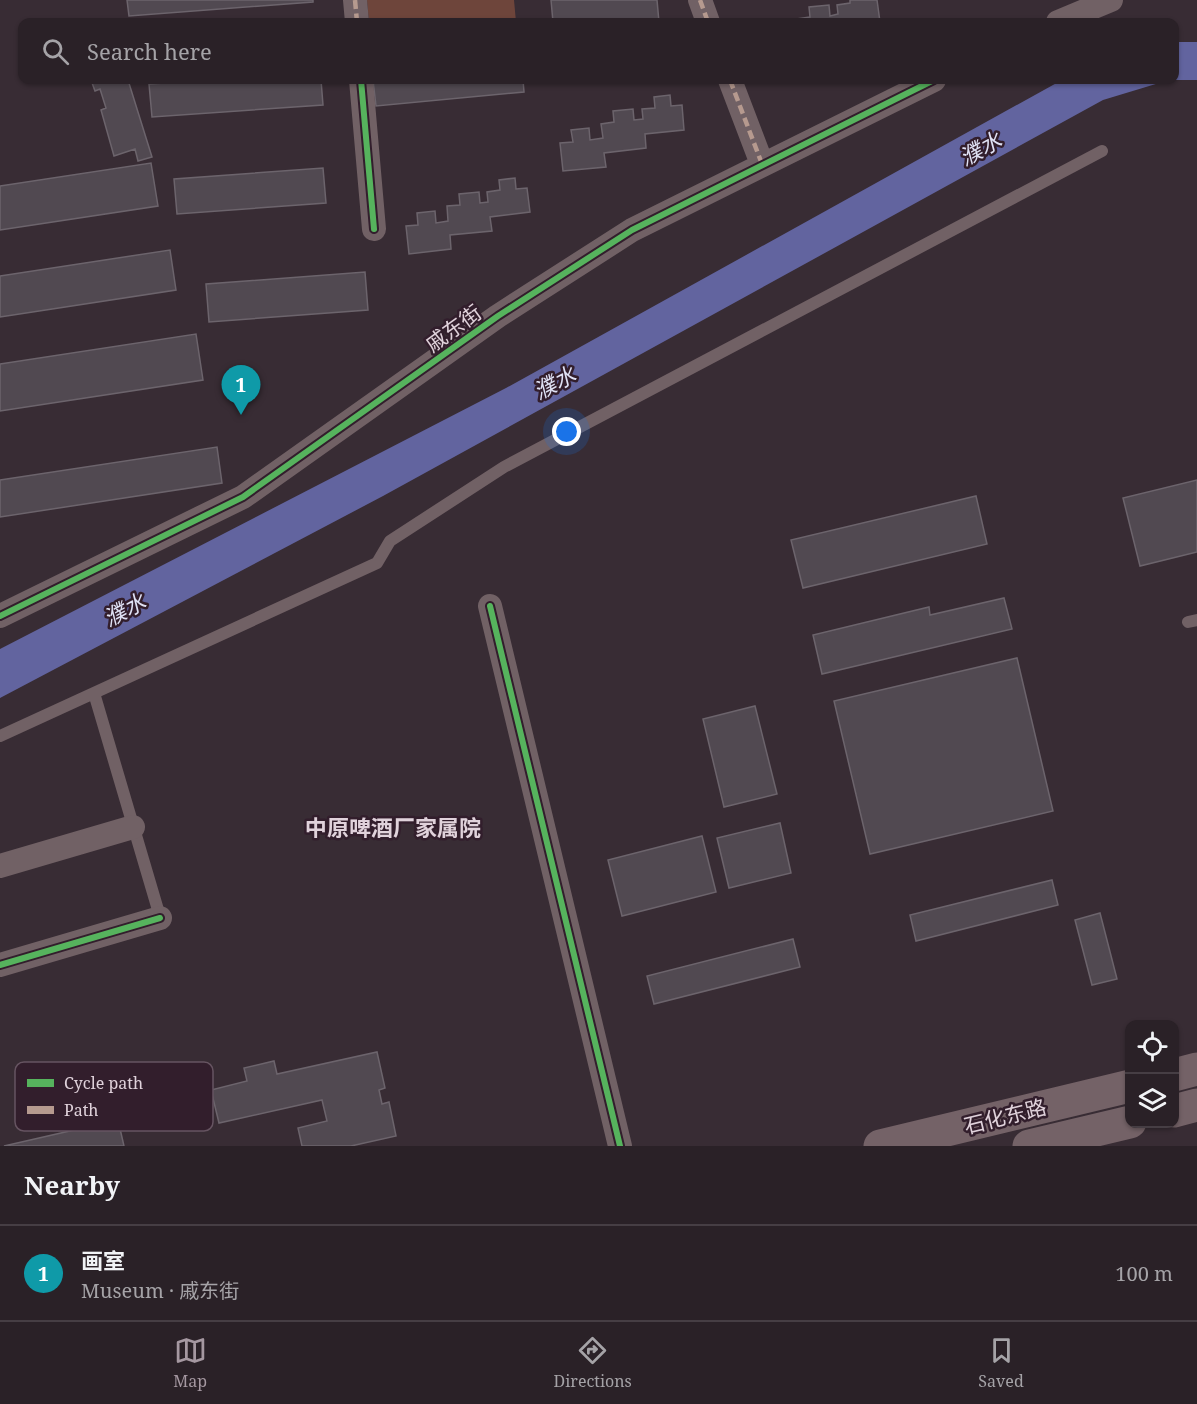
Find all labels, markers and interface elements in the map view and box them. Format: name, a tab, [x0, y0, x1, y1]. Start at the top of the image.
search box	[18, 18, 1179, 84]
icon: search	[39, 35, 72, 68]
text: Search here	[87, 36, 212, 66]
water label: 濮水	[953, 124, 1007, 172]
street label: 戚东街	[419, 298, 487, 358]
water label: 濮水	[528, 358, 581, 406]
pin: 1	[222, 366, 260, 415]
your location	[552, 417, 581, 446]
water label: 濮水	[98, 585, 151, 633]
district label: 中原啤酒厂家属院	[305, 812, 481, 842]
map controls	[1125, 1020, 1179, 1128]
button: locate	[1125, 1020, 1179, 1074]
legend	[15, 1062, 213, 1131]
text: Cycle path	[64, 1072, 143, 1094]
button: layers	[1125, 1074, 1179, 1128]
street label: 石化东路	[961, 1092, 1049, 1140]
text: Path	[64, 1099, 98, 1121]
text: Nearby	[24, 1167, 120, 1203]
text: 画室	[81, 1245, 125, 1275]
text: 1	[38, 1260, 49, 1287]
text: 100 m	[1115, 1260, 1173, 1287]
text: Museum · 戚东街	[81, 1277, 239, 1304]
tab: Map	[173, 1334, 207, 1392]
tab: Directions	[554, 1334, 632, 1392]
tab: Saved	[978, 1334, 1024, 1392]

